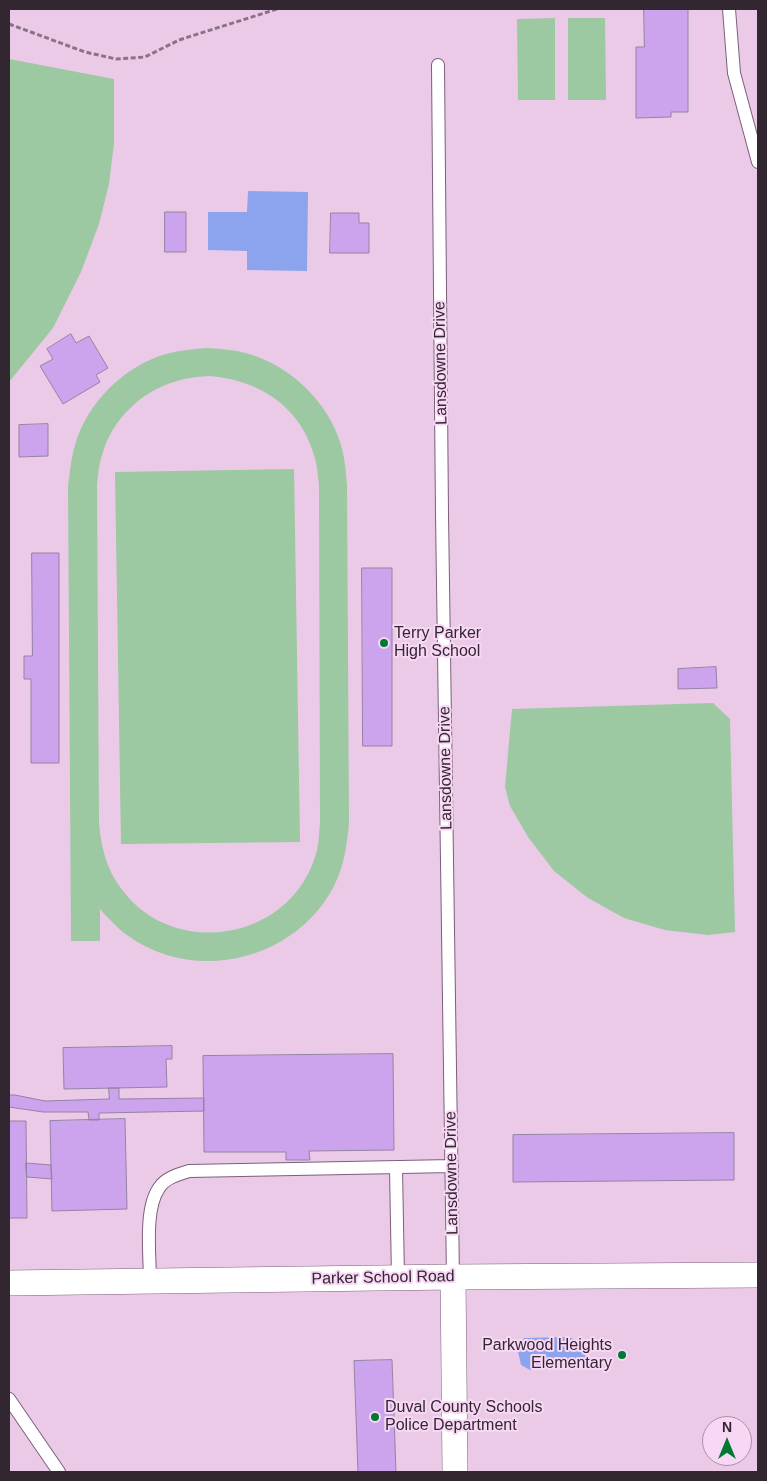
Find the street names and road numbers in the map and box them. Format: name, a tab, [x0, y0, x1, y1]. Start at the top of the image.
street label: Lansdowne Drive	[430, 301, 452, 425]
street label: Lansdowne Drive	[435, 706, 457, 830]
street label: Lansdowne Drive	[441, 1111, 463, 1235]
street label: Parker School Road	[311, 1267, 455, 1289]

